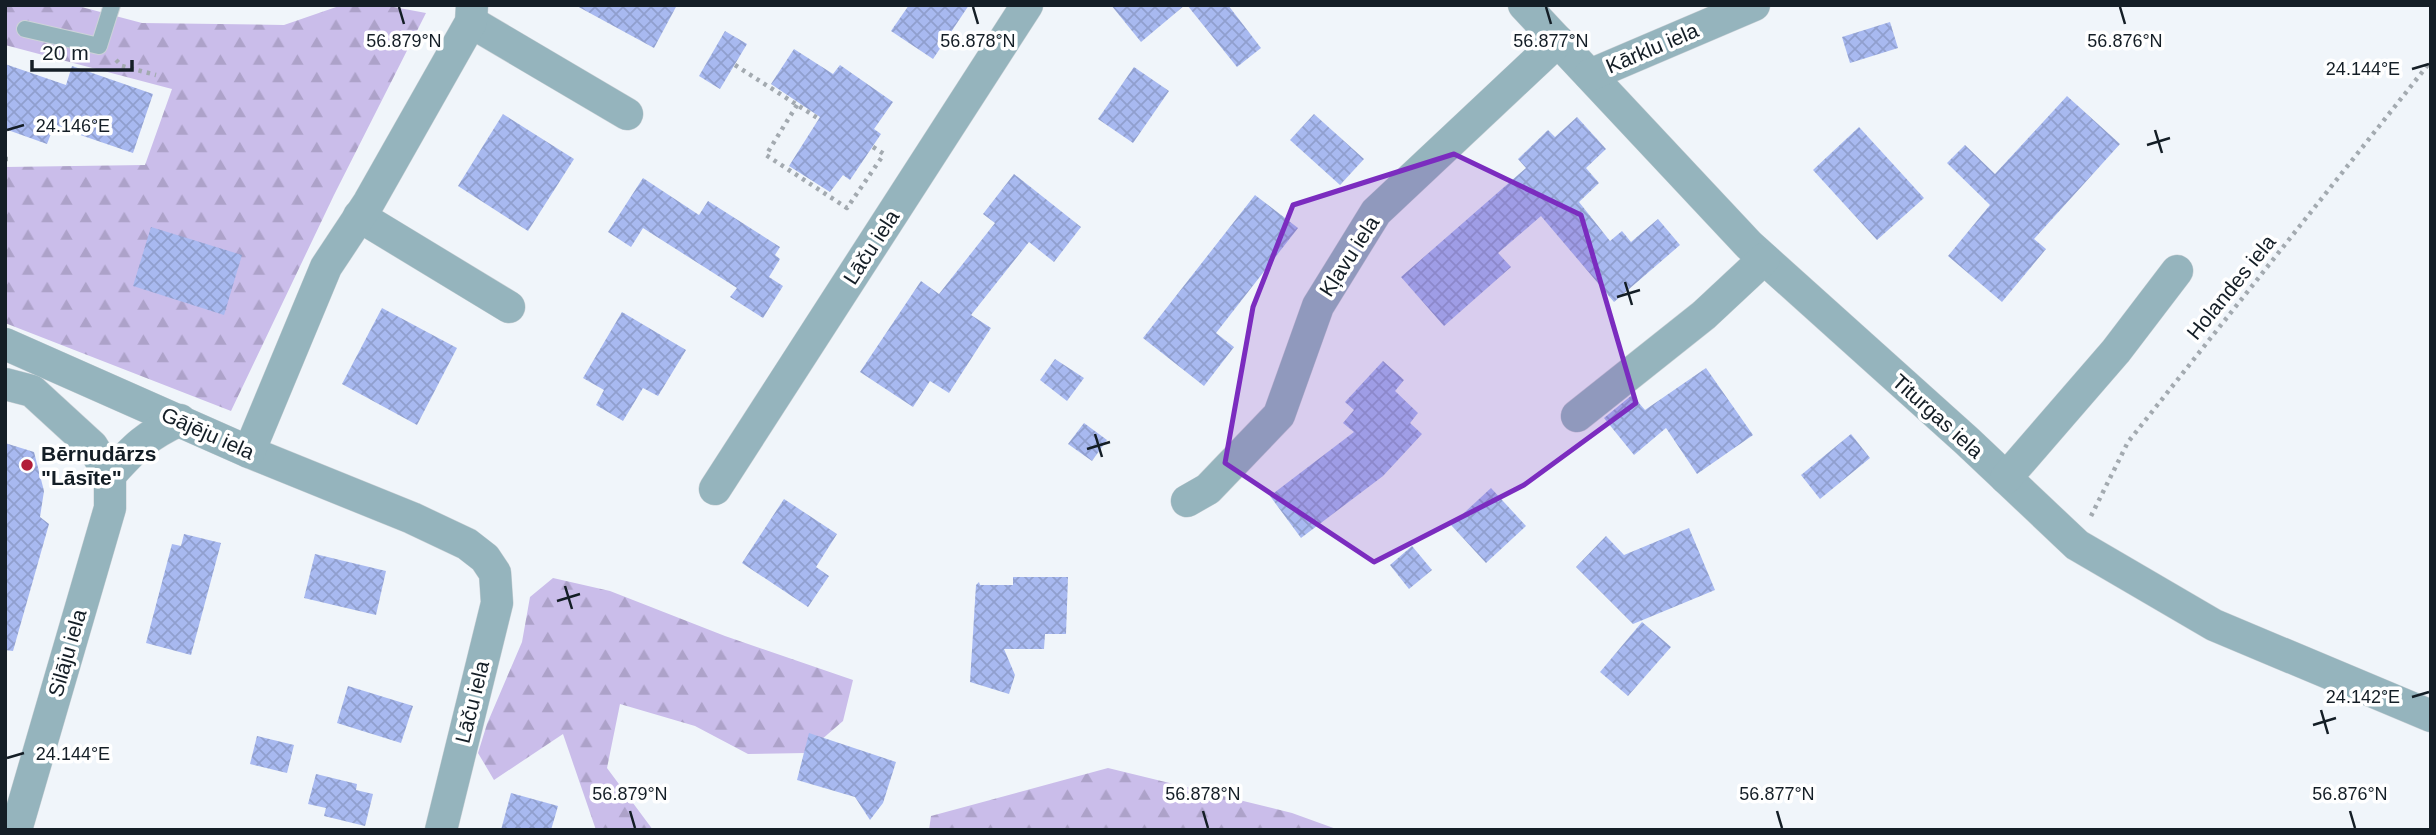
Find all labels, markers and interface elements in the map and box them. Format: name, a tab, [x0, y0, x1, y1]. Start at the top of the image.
street label: Kārklu iela	[1602, 18, 1702, 78]
scale bar	[32, 28, 131, 72]
text: 56.879°N	[366, 31, 442, 51]
text: 56.878°N	[940, 31, 1016, 51]
text: 56.877°N	[1513, 31, 1589, 51]
text: 56.876°N	[2087, 31, 2163, 51]
text: 20 m	[42, 41, 89, 64]
text: 24.144°E	[2326, 59, 2400, 79]
text: 24.146°E	[36, 116, 110, 136]
street label: Lāču iela	[838, 205, 904, 289]
street label: Kļavu iela	[1315, 211, 1384, 300]
street label: Holandes iela	[2182, 230, 2280, 344]
street label: Titurgas iela	[1888, 369, 1988, 463]
street label: Gājēju iela	[158, 402, 258, 464]
place label: Bērnudārzs "Lāsīte"	[41, 442, 157, 489]
marker: Bērnudārzs "Lāsīte"	[19, 457, 35, 473]
street label: Silāju iela	[44, 606, 91, 699]
street label: Lāču iela	[451, 658, 493, 746]
text: 24.142°E	[2326, 687, 2400, 707]
text: 24.144°E	[36, 744, 110, 764]
text: 56.879°N	[592, 784, 668, 804]
text: 56.878°N	[1165, 784, 1241, 804]
text: 56.877°N	[1739, 784, 1815, 804]
text: 56.876°N	[2312, 784, 2388, 804]

